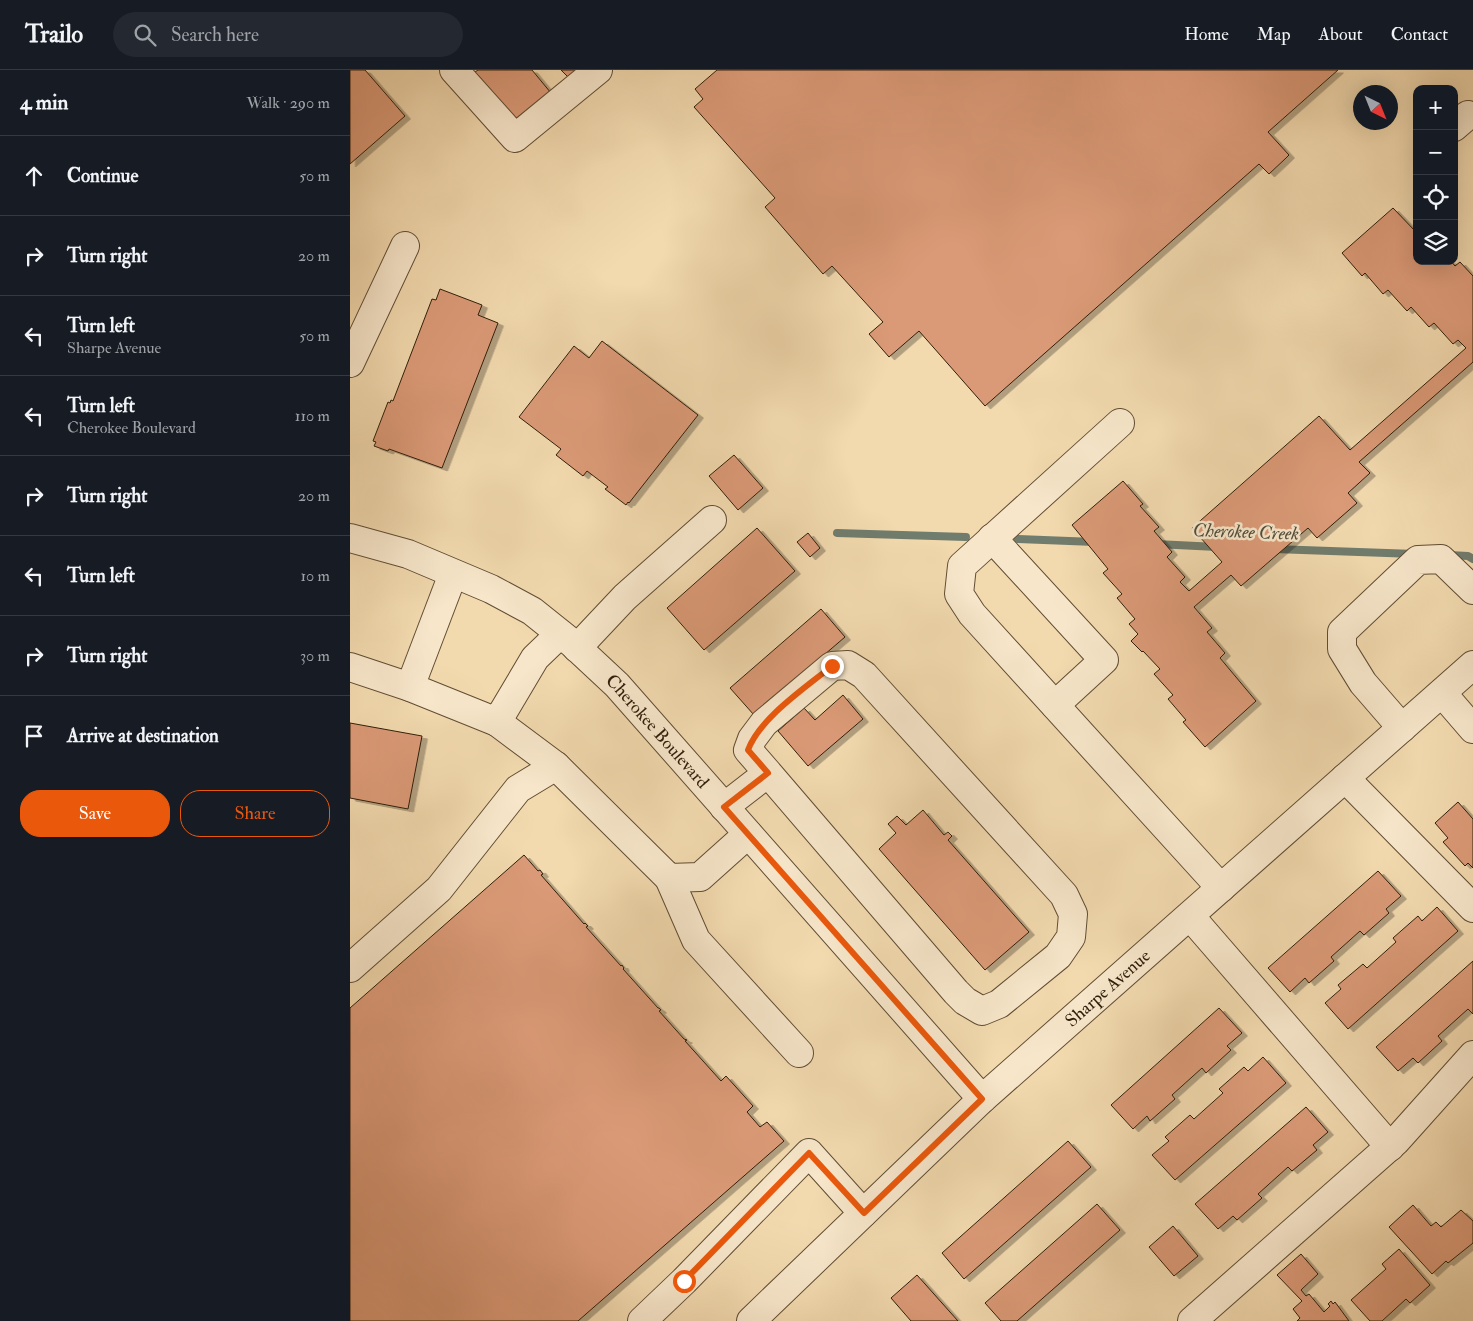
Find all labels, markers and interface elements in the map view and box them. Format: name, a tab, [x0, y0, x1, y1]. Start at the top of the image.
search box	[113, 12, 463, 57]
text: Trailo	[25, 19, 83, 50]
icon: search	[131, 21, 159, 49]
text: Search here	[171, 23, 259, 47]
text: Home	[1184, 23, 1229, 46]
text: Map	[1257, 23, 1291, 46]
text: About	[1319, 23, 1363, 46]
text: Contact	[1391, 23, 1448, 46]
north arrow	[1353, 85, 1398, 130]
map controls	[1413, 85, 1458, 265]
button: +	[1413, 85, 1458, 130]
text: 4 min	[20, 89, 68, 116]
text: Walk · 290 m	[247, 93, 330, 113]
button: −	[1413, 130, 1458, 175]
icon: ahead	[20, 162, 48, 190]
text: Continue	[67, 164, 138, 188]
text: 50 m	[299, 166, 330, 186]
button: locate	[1413, 175, 1458, 220]
button: layers	[1413, 220, 1458, 265]
icon: right	[20, 242, 48, 270]
text: Turn right	[67, 244, 147, 268]
text: 20 m	[298, 246, 330, 266]
text: Turn left	[67, 314, 135, 338]
icon: left	[20, 322, 48, 350]
text: 50 m	[299, 326, 330, 346]
text: Sharpe Avenue	[67, 338, 161, 358]
text: Turn left	[67, 394, 135, 418]
icon: left	[20, 402, 48, 430]
text: 110 m	[295, 406, 330, 426]
text: Cherokee Boulevard	[67, 418, 196, 438]
icon: right	[20, 482, 48, 510]
text: Turn right	[67, 484, 147, 508]
text: 20 m	[298, 486, 330, 506]
water label: Cherokee Creek	[1192, 518, 1300, 546]
icon: left	[20, 562, 48, 590]
text: Turn left	[67, 564, 135, 588]
text: 10 m	[300, 566, 330, 586]
icon: right	[20, 642, 48, 670]
text: Turn right	[67, 644, 147, 668]
text: 30 m	[300, 646, 330, 666]
route end	[821, 655, 844, 678]
street label: Cherokee Boulevard	[601, 669, 714, 794]
icon: arrive	[20, 722, 48, 750]
text: Arrive at destination	[67, 724, 219, 748]
button: Save	[20, 790, 170, 837]
button: Share	[180, 790, 330, 837]
street label: Sharpe Avenue	[1061, 944, 1156, 1032]
route start	[673, 1270, 696, 1293]

